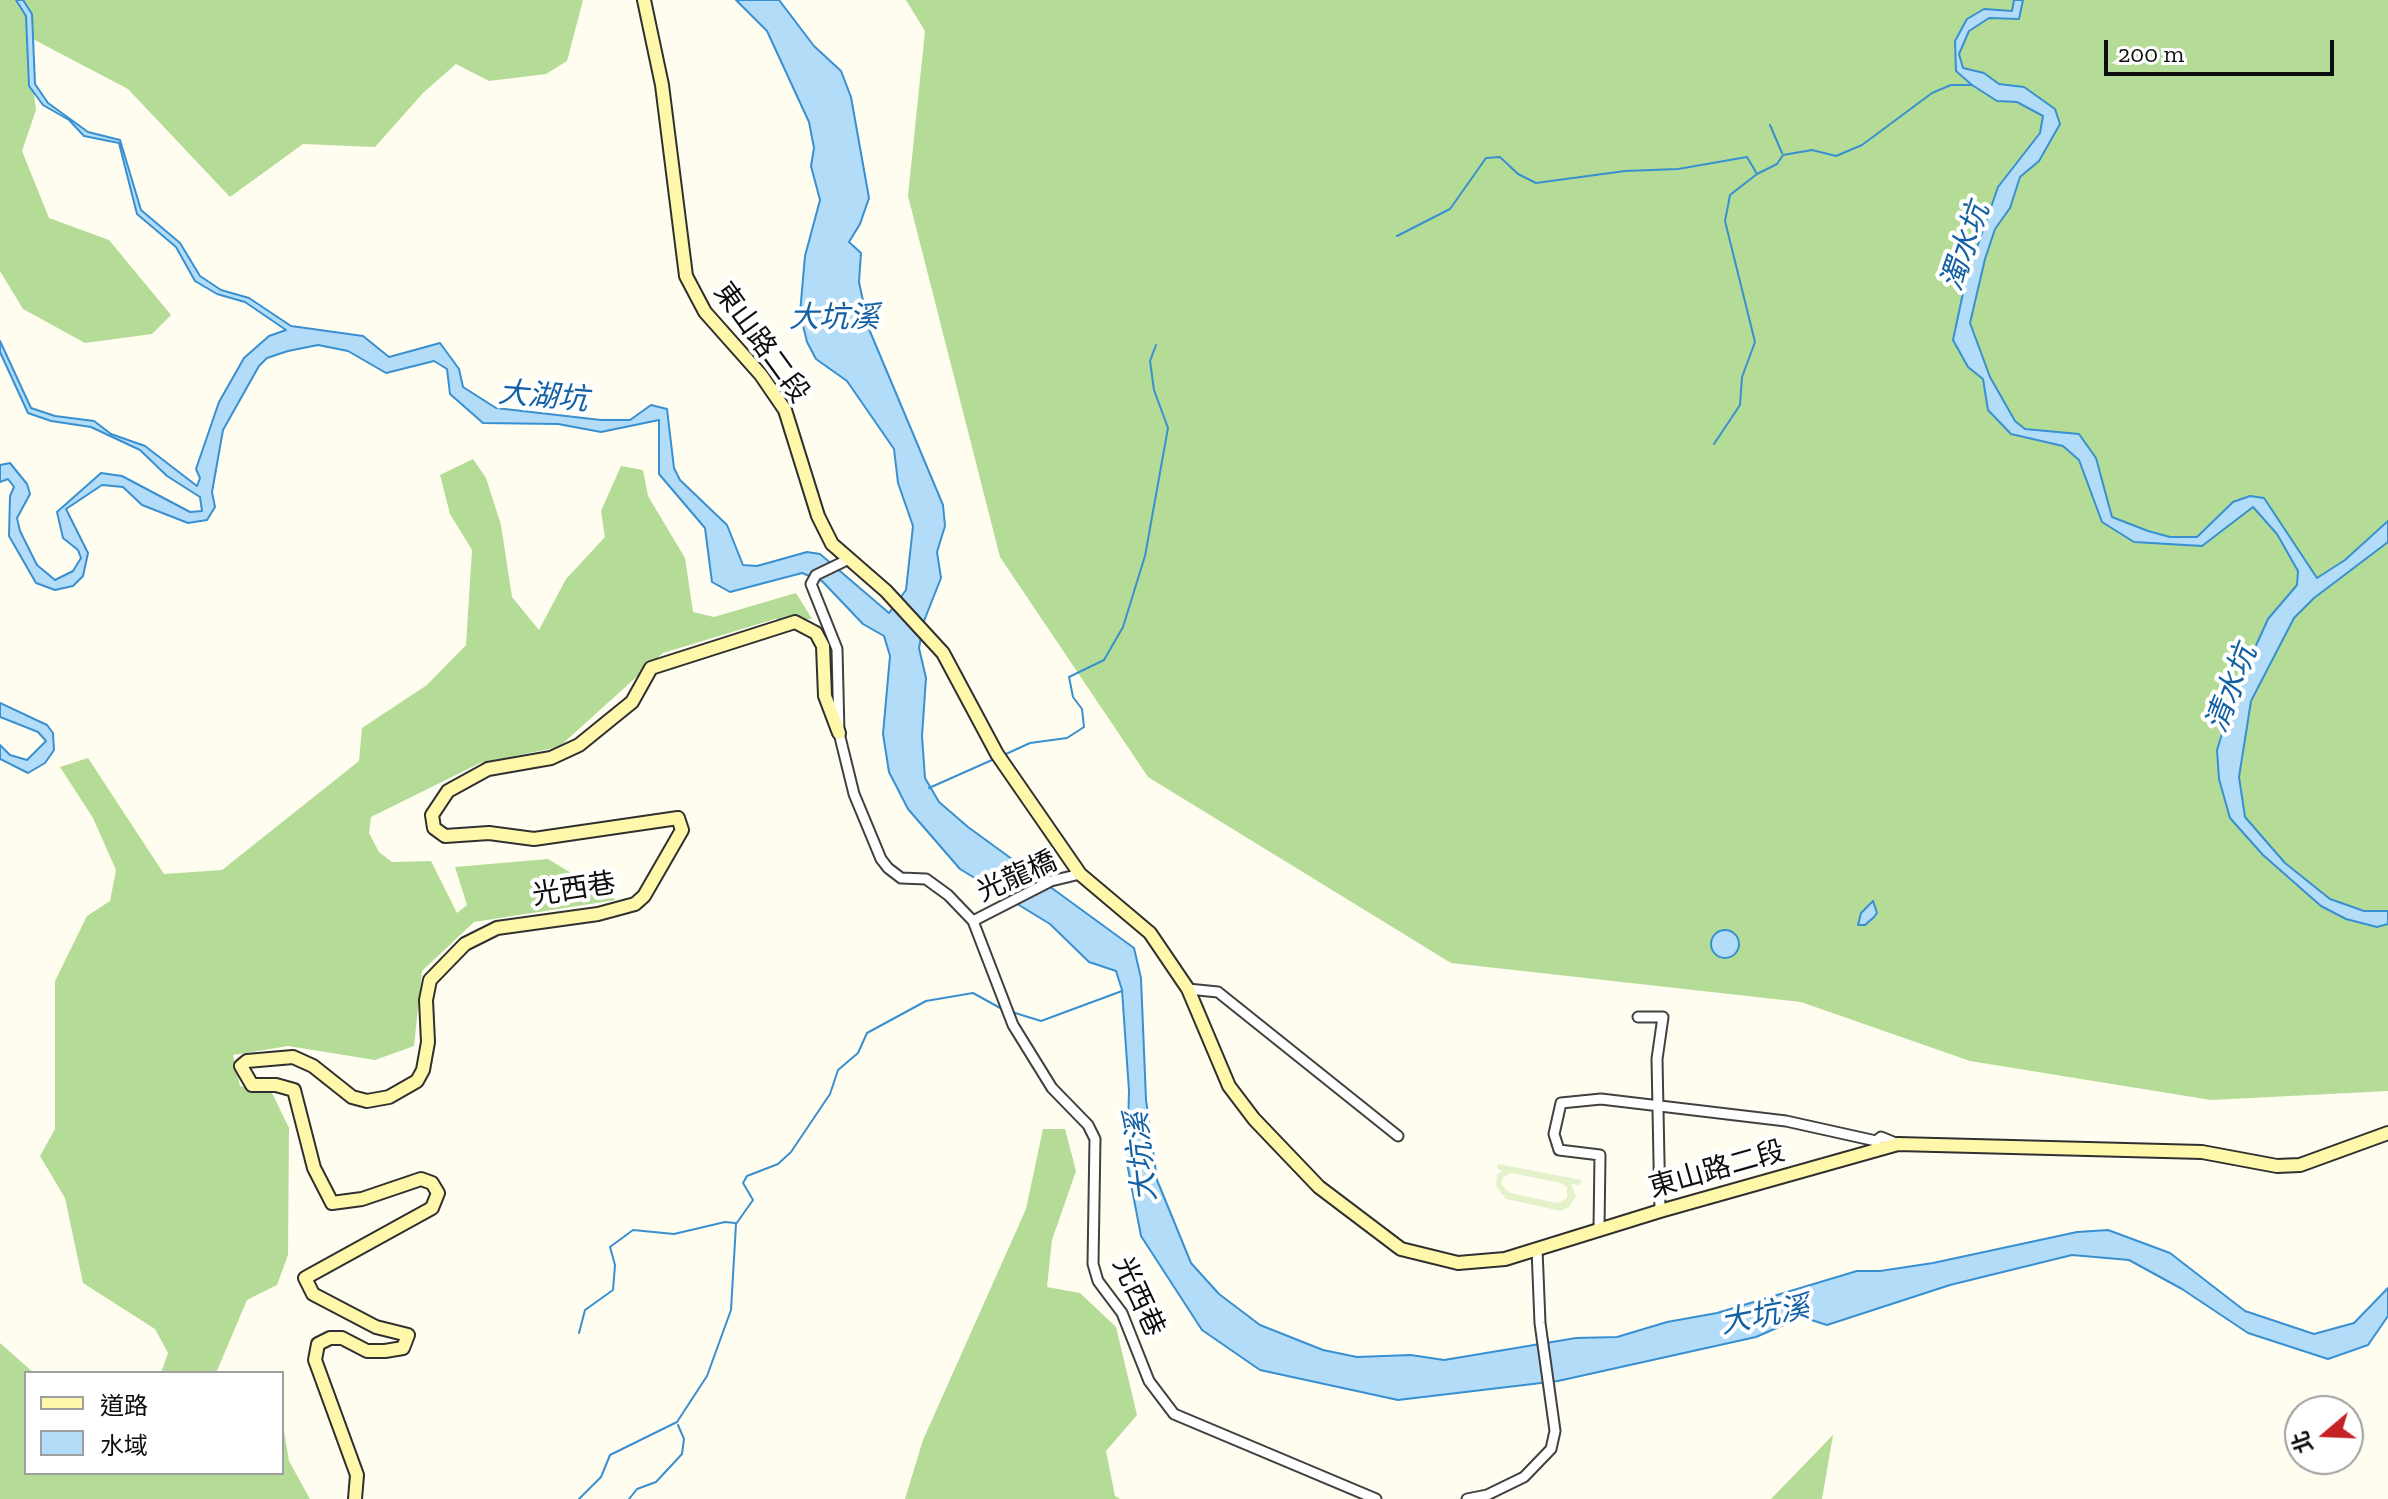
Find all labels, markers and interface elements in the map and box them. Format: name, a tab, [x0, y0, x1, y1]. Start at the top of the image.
scale bar	[2108, 24, 2338, 74]
text: 200 m	[2118, 39, 2184, 68]
water label: 濁水坑	[1934, 199, 1998, 295]
street label: 東山路二段	[706, 276, 816, 410]
water label: 大坑溪	[789, 300, 879, 336]
water label: 大湖坑	[497, 375, 589, 419]
water label: 清水坑	[2199, 641, 2265, 737]
street label: 光龍橋	[972, 845, 1062, 909]
street label: 光西巷	[530, 867, 618, 913]
water label: 大坑溪	[1119, 1110, 1165, 1204]
street label: 東山路二段	[1645, 1135, 1789, 1205]
street label: 光西巷	[1105, 1252, 1171, 1342]
water label: 大坑溪	[1717, 1290, 1813, 1342]
legend	[24, 1371, 284, 1475]
text: 道路	[100, 1391, 148, 1420]
north arrow	[2284, 1395, 2364, 1475]
text: 北	[2286, 1428, 2319, 1457]
text: 水域	[100, 1431, 148, 1460]

